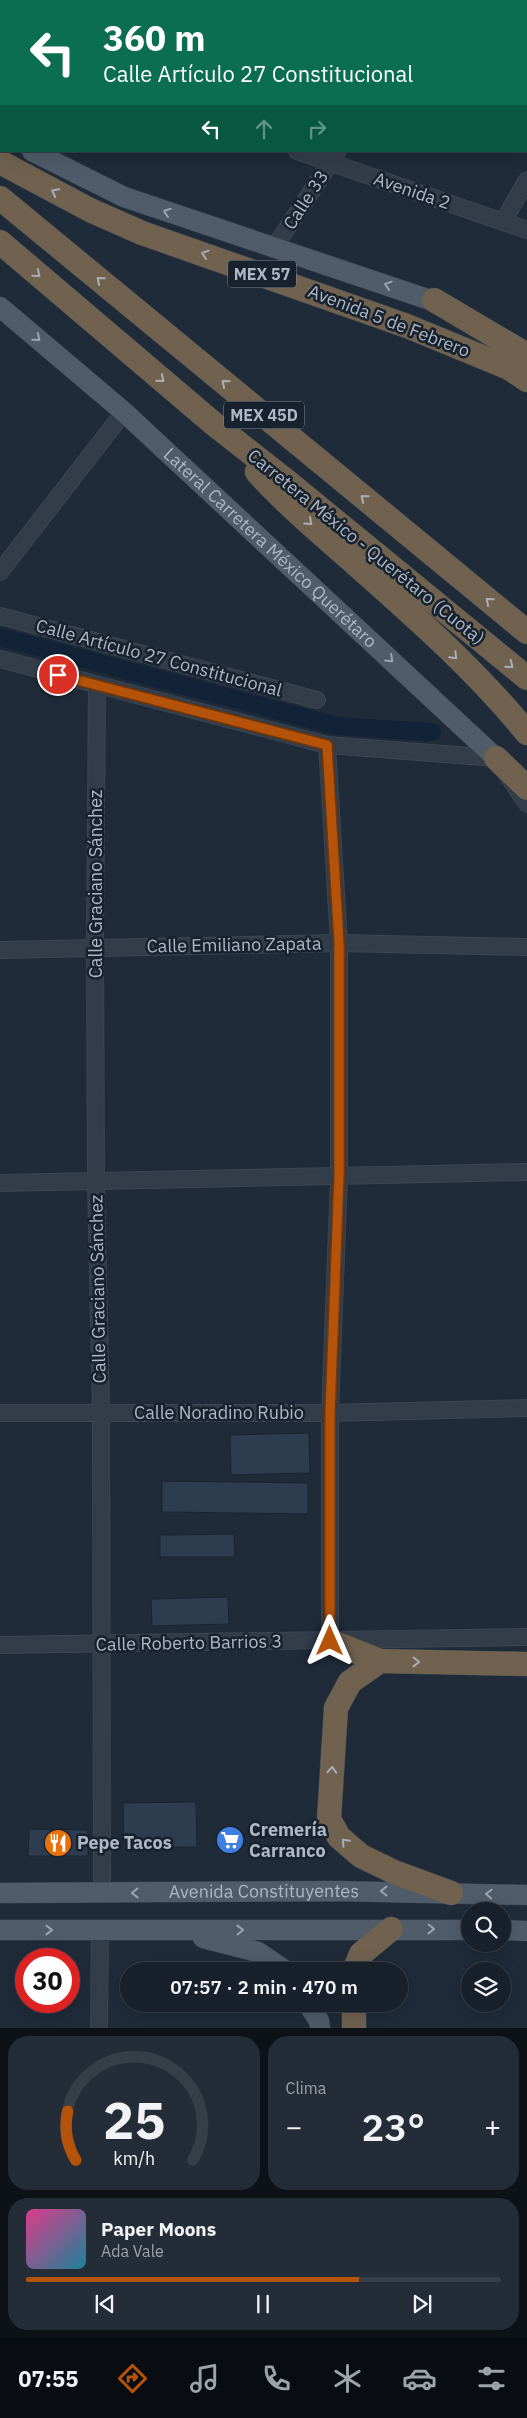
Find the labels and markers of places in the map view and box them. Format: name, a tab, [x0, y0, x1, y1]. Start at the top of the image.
pin	[37, 654, 79, 696]
place label: Cremería Carranco	[249, 1818, 327, 1862]
supermarket icon: Cremería Carranco	[215, 1825, 245, 1855]
restaurant icon: Pepe Tacos	[43, 1828, 73, 1858]
place label: Pepe Tacos	[77, 1831, 172, 1854]

